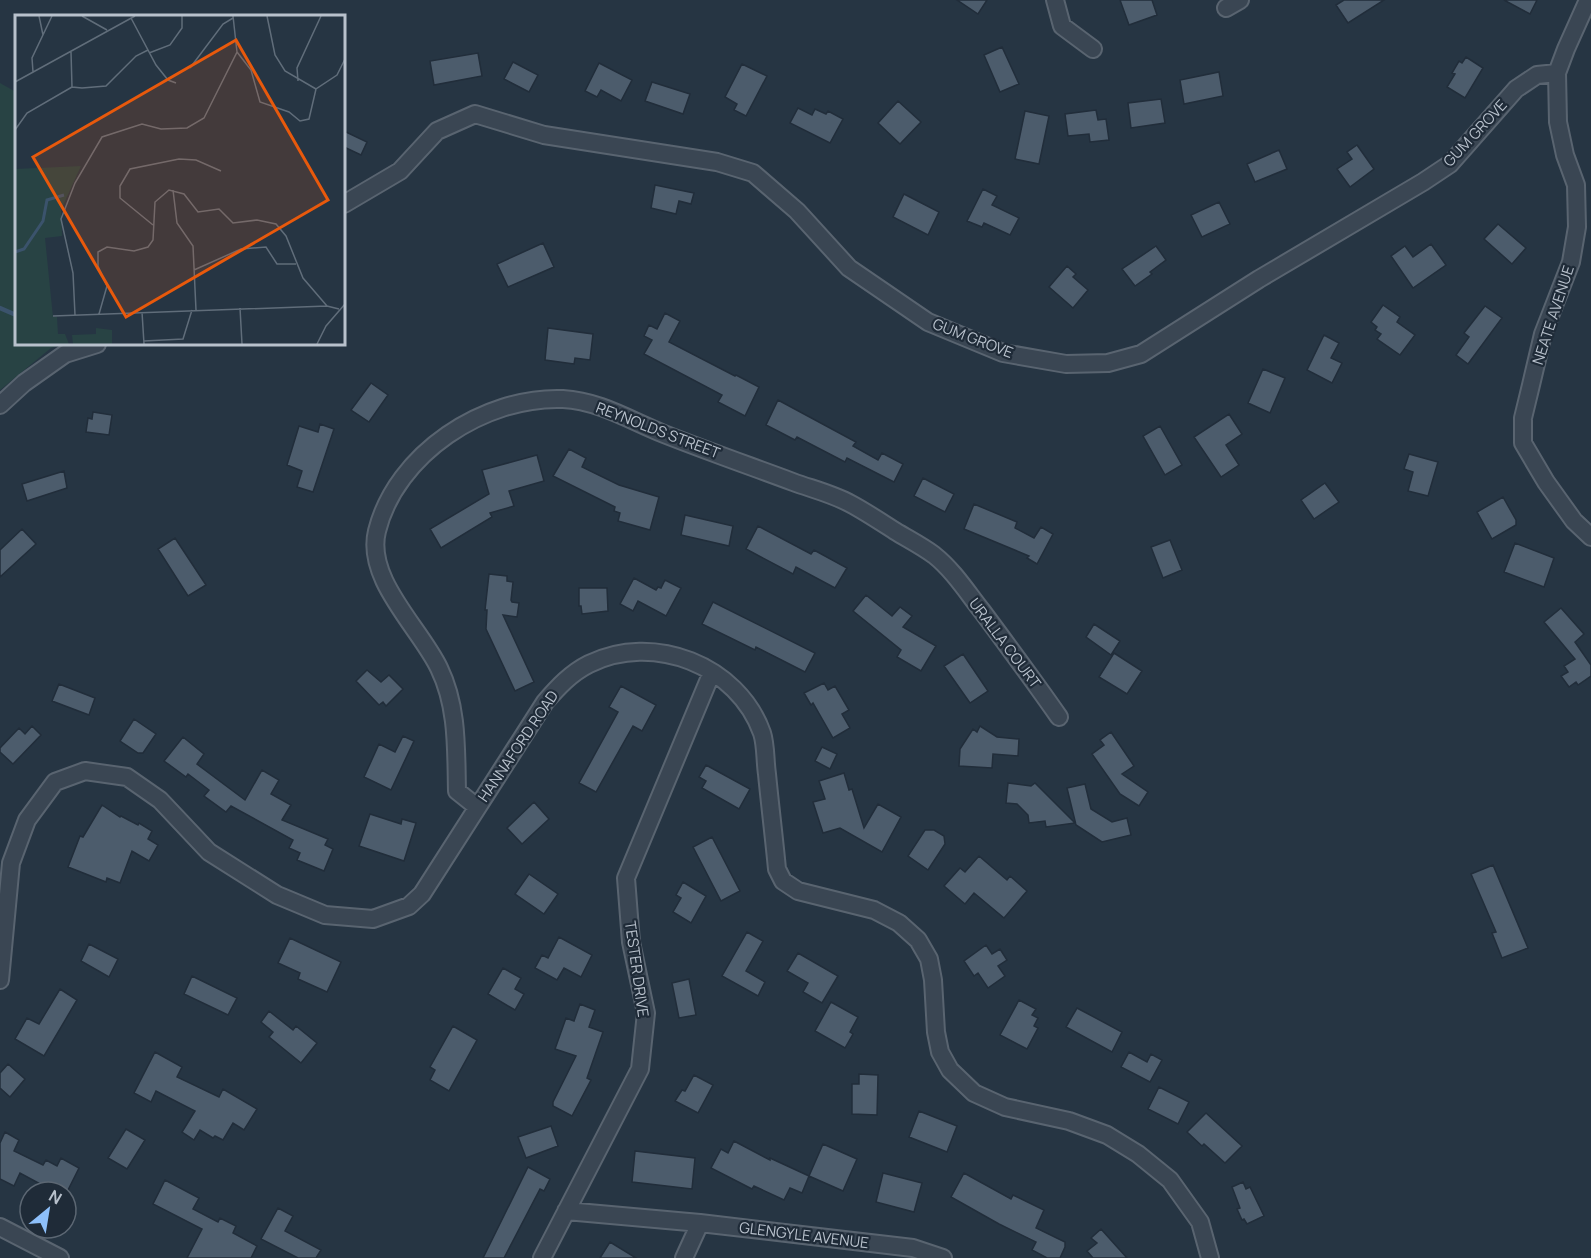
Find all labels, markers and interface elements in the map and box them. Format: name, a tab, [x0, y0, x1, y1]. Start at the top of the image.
inset map	[15, 15, 345, 345]
street label: GUM GROVE	[1438, 95, 1512, 171]
street label: NEATE AVENUE	[1527, 263, 1579, 367]
street label: GUM GROVE	[930, 313, 1016, 363]
street label: REYNOLDS STREET	[593, 397, 723, 463]
street label: URALLA COURT	[964, 594, 1046, 692]
street label: HANNAFORD ROAD	[473, 686, 563, 806]
street label: TESTER DRIVE	[620, 920, 654, 1018]
north arrow	[18, 1180, 78, 1240]
text: N	[45, 1185, 66, 1209]
street label: GLENGYLE AVENUE	[738, 1217, 870, 1253]

